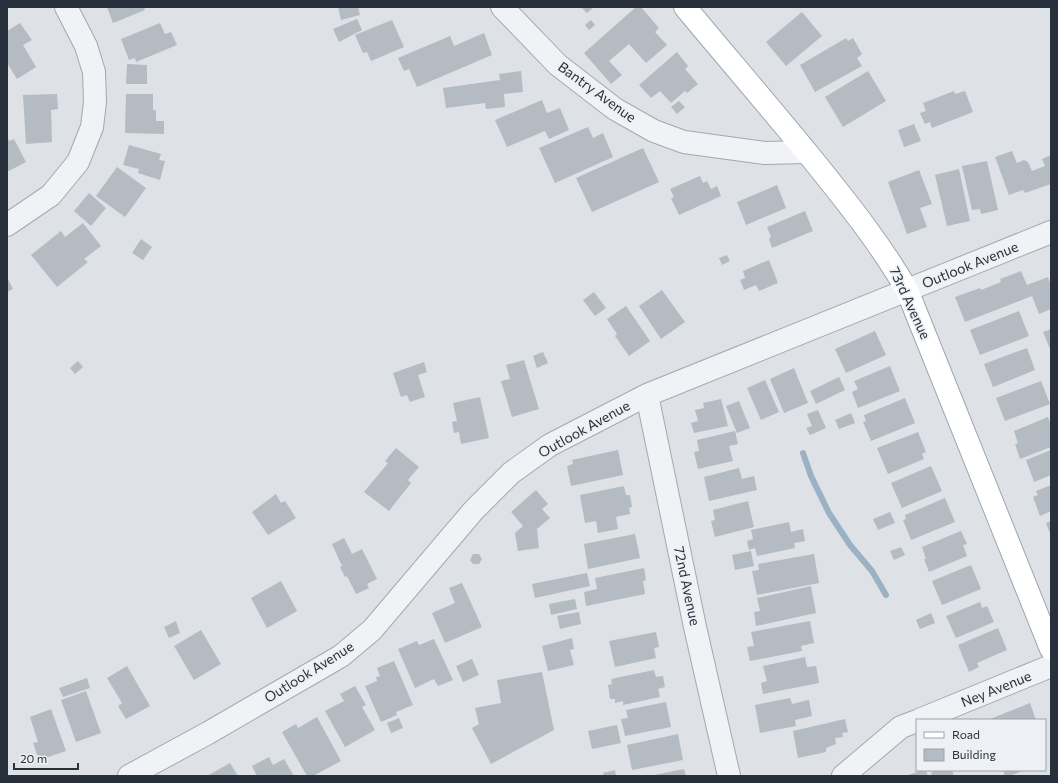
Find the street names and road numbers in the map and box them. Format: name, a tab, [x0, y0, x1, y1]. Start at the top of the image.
street label: Bantry Avenue	[555, 58, 640, 126]
street label: Outlook Avenue	[919, 238, 1020, 292]
street label: 73rd Avenue	[886, 264, 935, 342]
street label: Outlook Avenue	[535, 396, 633, 461]
street label: 72nd Avenue	[671, 545, 704, 627]
street label: Outlook Avenue	[261, 637, 357, 706]
street label: Ney Avenue	[958, 667, 1033, 710]

